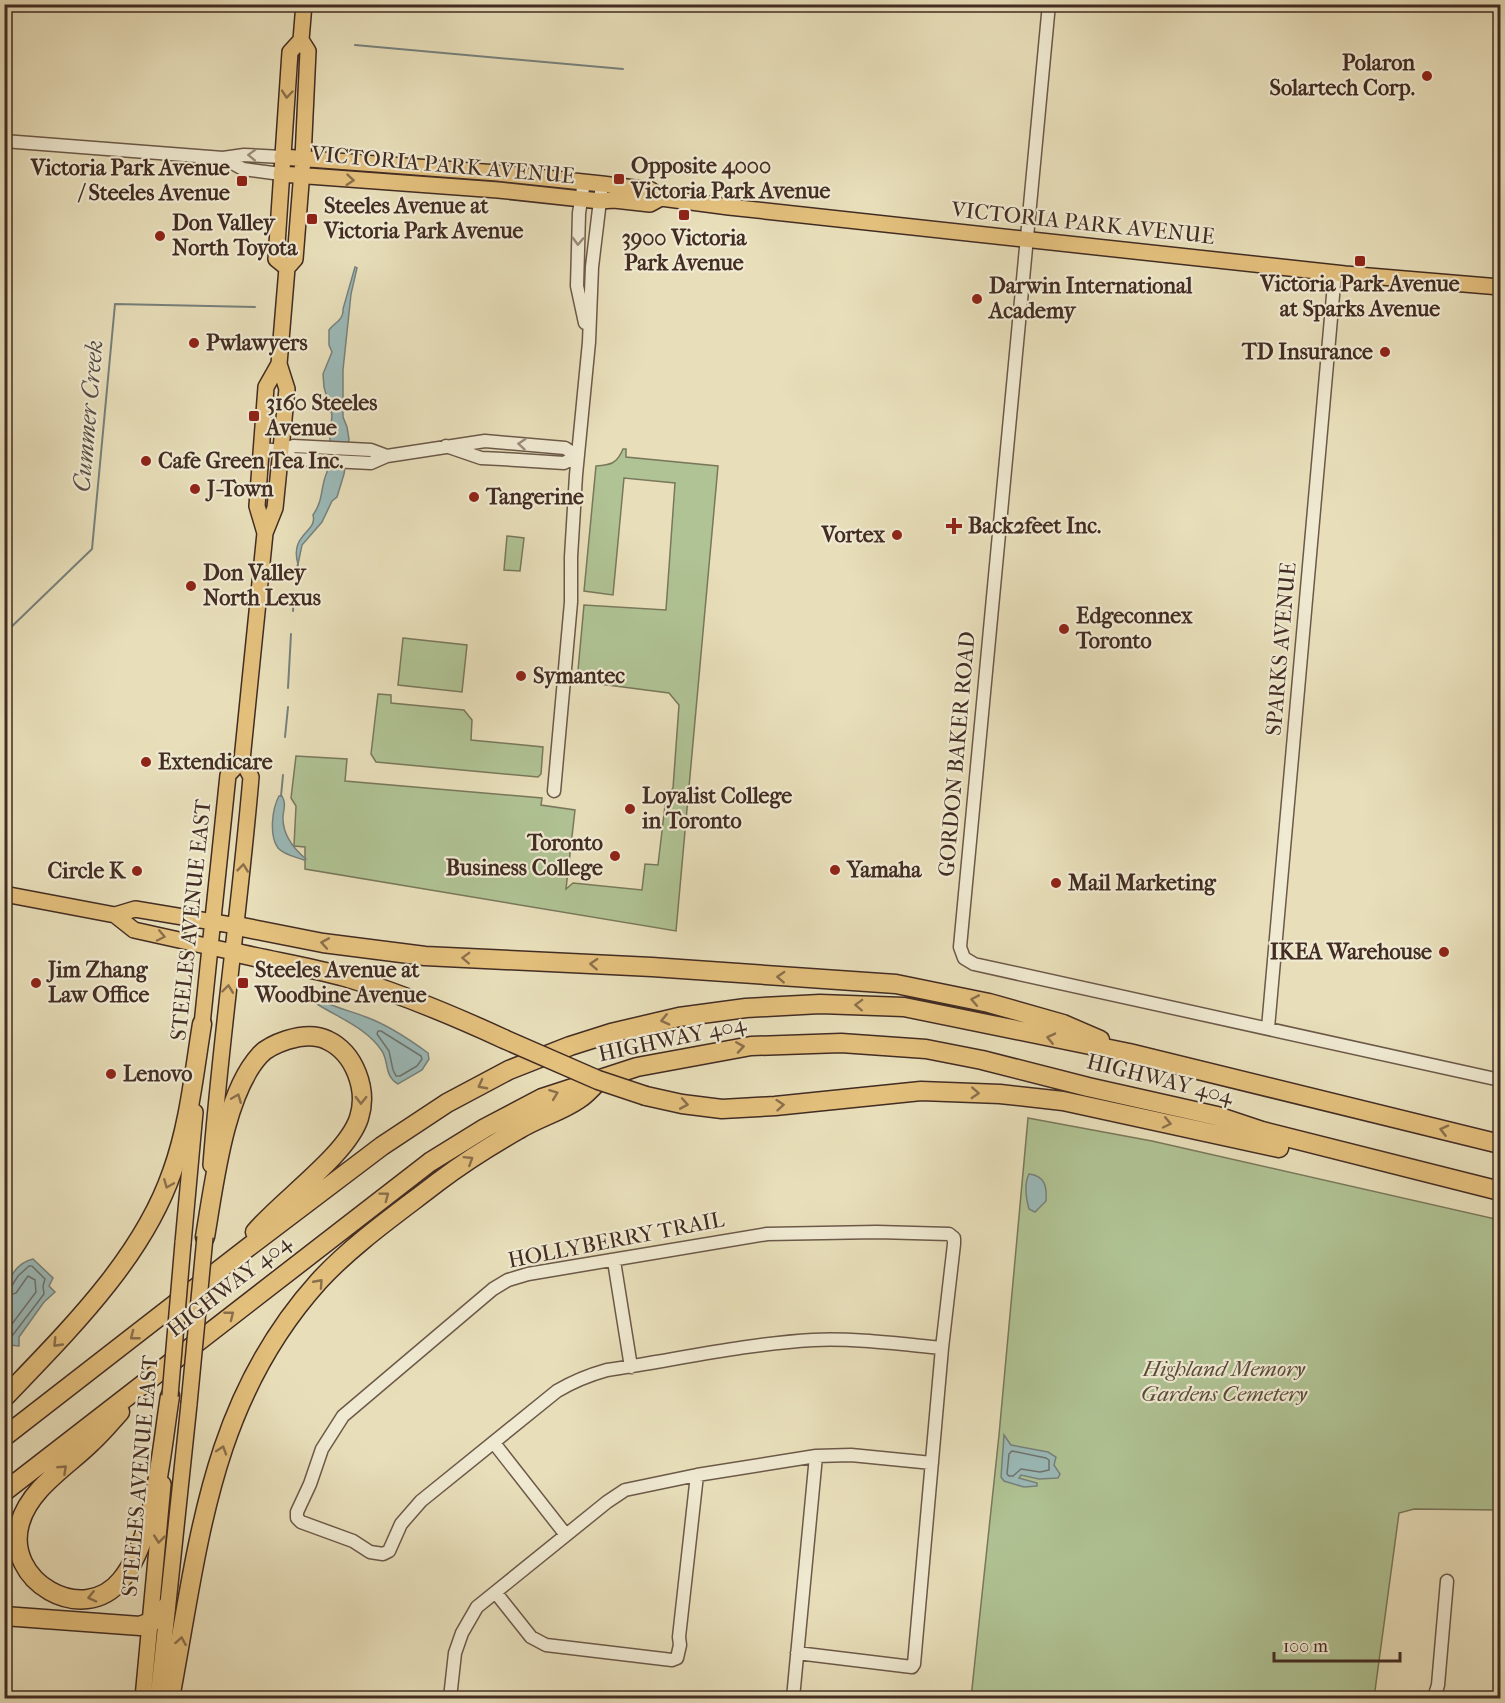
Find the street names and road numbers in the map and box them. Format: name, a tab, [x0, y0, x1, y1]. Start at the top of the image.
street label: VICTORIA PARK AVENUE	[309, 140, 576, 189]
street label: VICTORIA PARK AVENUE	[949, 196, 1216, 250]
street label: SPARKS AVENUE	[1260, 561, 1302, 737]
street label: GORDON BAKER ROAD	[933, 630, 981, 878]
street label: STEELES AVENUE EAST	[165, 797, 217, 1042]
street label: HIGHWAY 404	[596, 1010, 749, 1067]
street label: HIGHWAY 404	[1084, 1048, 1237, 1110]
street label: HOLLYBERRY TRAIL	[506, 1206, 727, 1274]
street label: HIGHWAY 404	[162, 1229, 297, 1342]
street label: STEELES AVENUE EAST	[116, 1353, 164, 1598]

